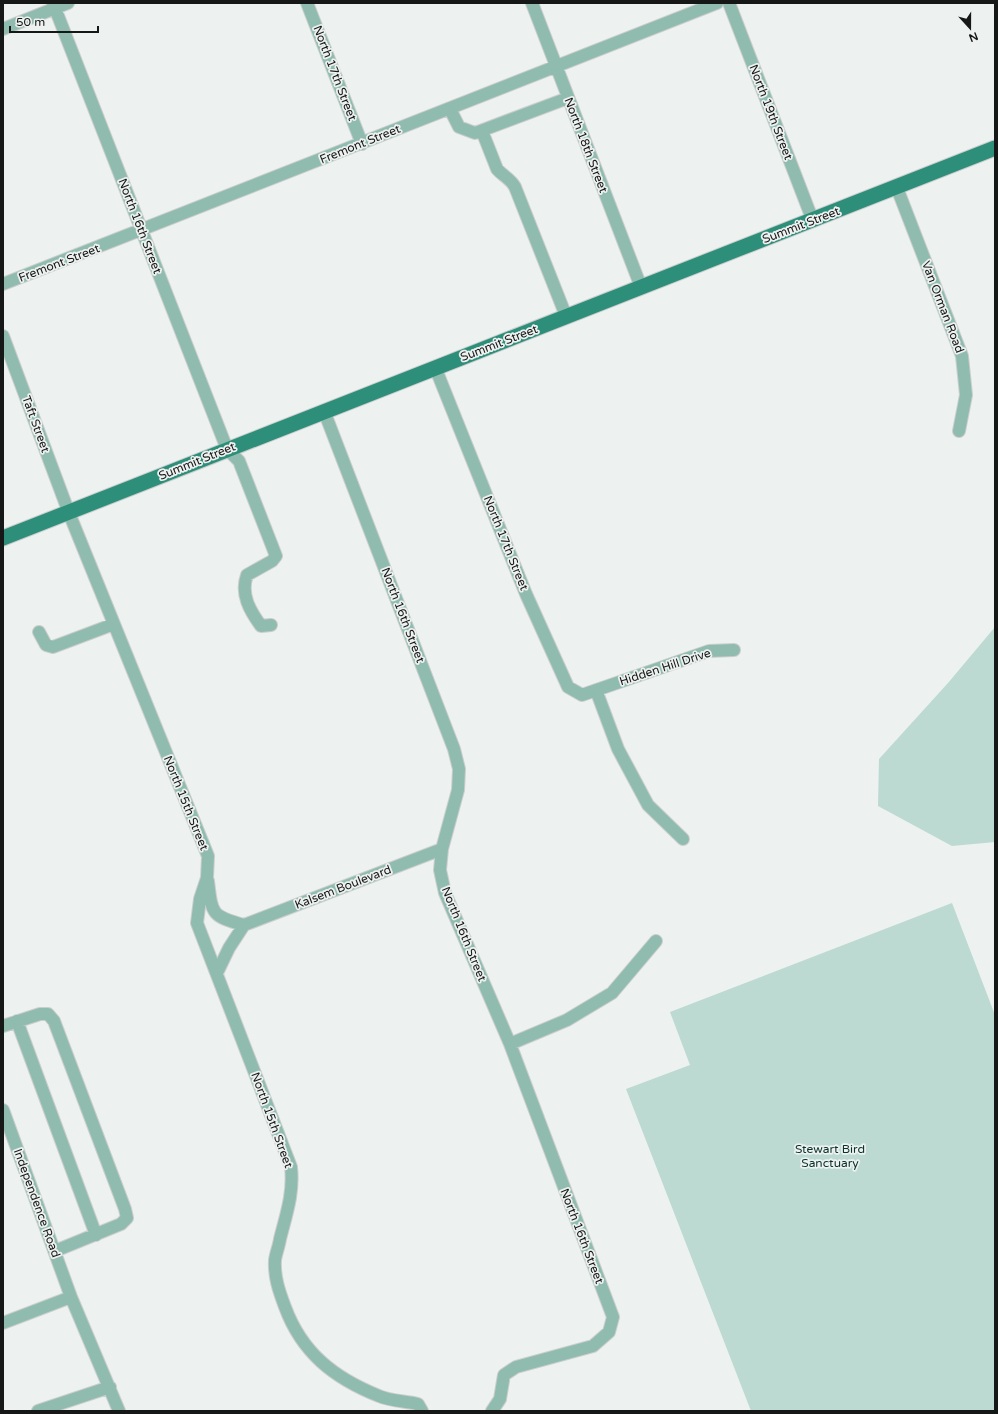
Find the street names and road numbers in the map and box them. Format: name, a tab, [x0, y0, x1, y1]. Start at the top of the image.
street label: North 17th Street	[310, 23, 360, 123]
street label: North 19th Street	[746, 62, 796, 162]
street label: North 18th Street	[561, 95, 611, 195]
street label: Fremont Street	[318, 121, 403, 167]
street label: North 16th Street	[115, 176, 165, 276]
street label: Summit Street	[760, 204, 842, 246]
street label: Fremont Street	[17, 241, 102, 285]
street label: Van Orman Road	[919, 259, 967, 355]
street label: Summit Street	[458, 322, 540, 364]
street label: Taft Street	[19, 394, 53, 455]
street label: Summit Street	[157, 439, 238, 483]
street label: North 17th Street	[481, 494, 532, 593]
street label: North 16th Street	[378, 565, 428, 665]
street label: Hidden Hill Drive	[618, 646, 712, 688]
street label: North 15th Street	[161, 754, 212, 853]
street label: Kalsem Boulevard	[293, 862, 393, 912]
street label: North 16th Street	[439, 885, 490, 984]
street label: North 15th Street	[248, 1070, 296, 1170]
street label: Independence Road	[11, 1147, 63, 1259]
street label: North 16th Street	[557, 1186, 607, 1286]

